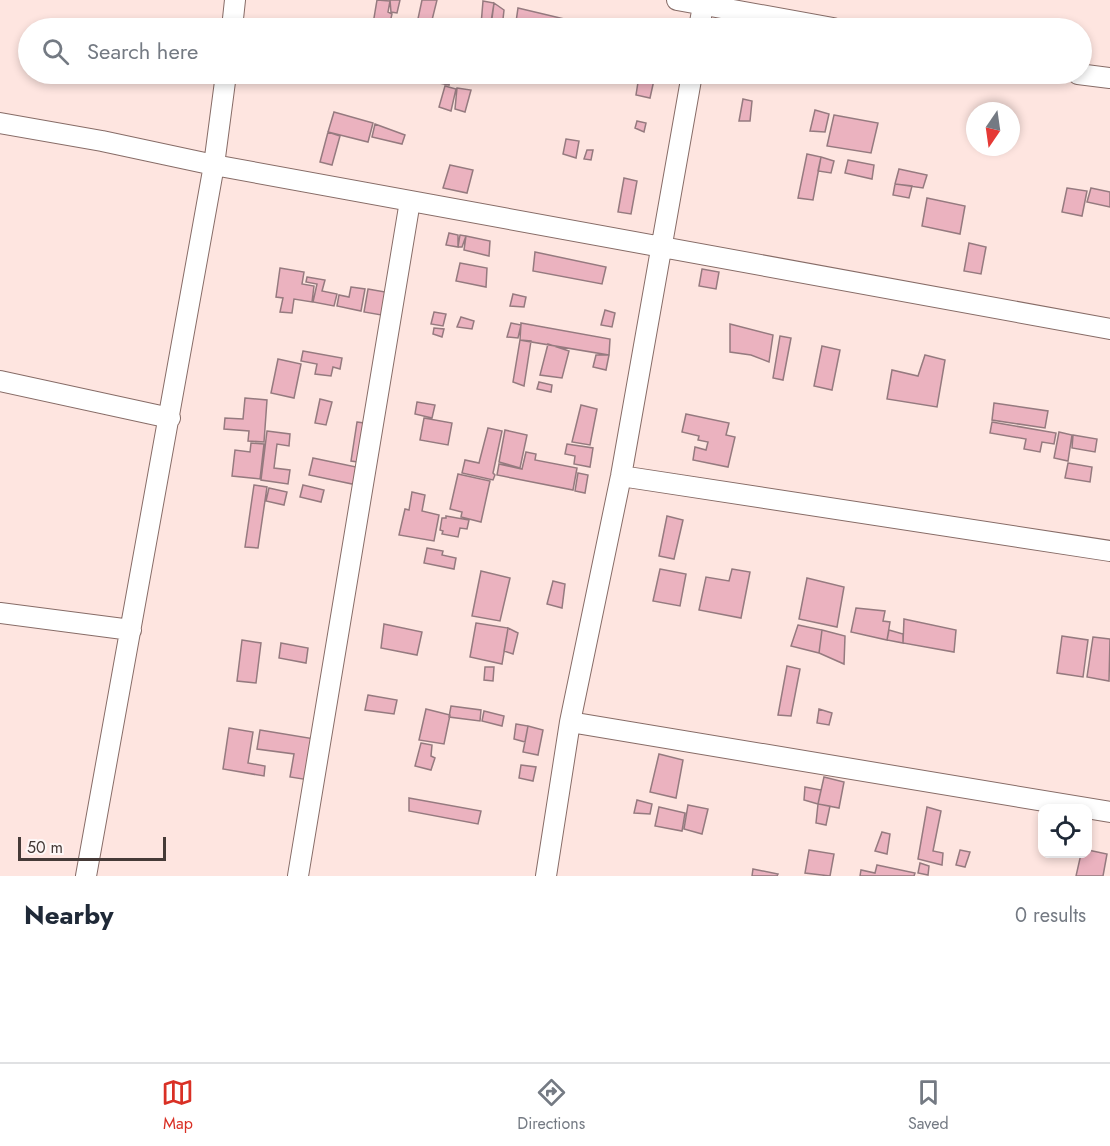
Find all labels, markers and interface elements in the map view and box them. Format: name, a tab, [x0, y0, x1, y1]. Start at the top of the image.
search box	[18, 18, 1092, 84]
icon: search	[39, 35, 72, 68]
text: Search here	[87, 35, 198, 67]
north arrow	[966, 102, 1020, 156]
map controls	[1038, 804, 1092, 858]
button: locate	[1038, 804, 1092, 858]
scale bar	[18, 834, 166, 862]
text: 50 m	[27, 836, 63, 859]
text: Nearby	[24, 896, 113, 934]
text: 0 results	[1015, 901, 1086, 930]
tab: Map	[161, 1076, 194, 1135]
tab: Directions	[517, 1076, 585, 1135]
tab: Saved	[908, 1076, 949, 1135]

